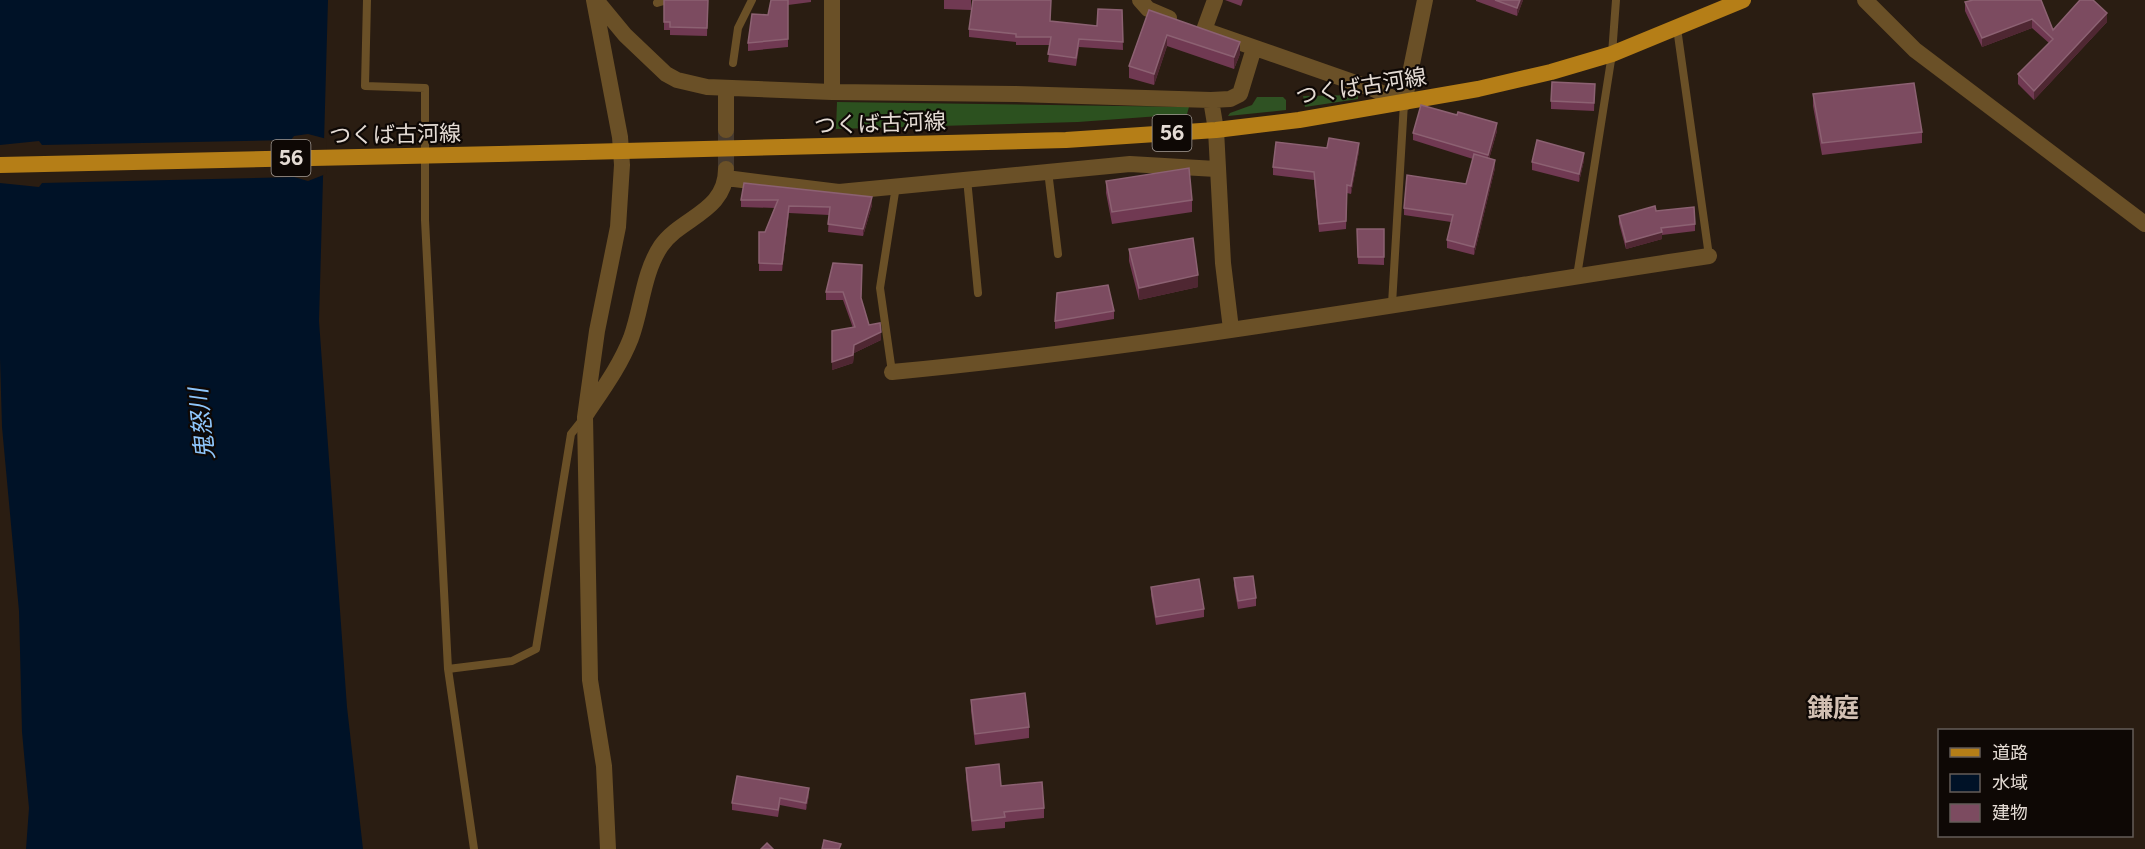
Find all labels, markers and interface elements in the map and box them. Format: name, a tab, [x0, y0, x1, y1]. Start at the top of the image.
street label: つくば古河線	[1294, 63, 1428, 110]
street label: つくば古河線	[814, 108, 946, 139]
road number: 56	[1152, 115, 1192, 151]
street label: つくば古河線	[329, 120, 461, 149]
road number: 56	[272, 140, 310, 176]
water label: 鬼怒川	[183, 384, 220, 461]
district label: 鎌庭	[1807, 692, 1859, 724]
legend	[1938, 729, 2133, 837]
text: 道路	[1992, 742, 2028, 764]
text: 水域	[1992, 772, 2028, 794]
text: 建物	[1992, 802, 2028, 824]

